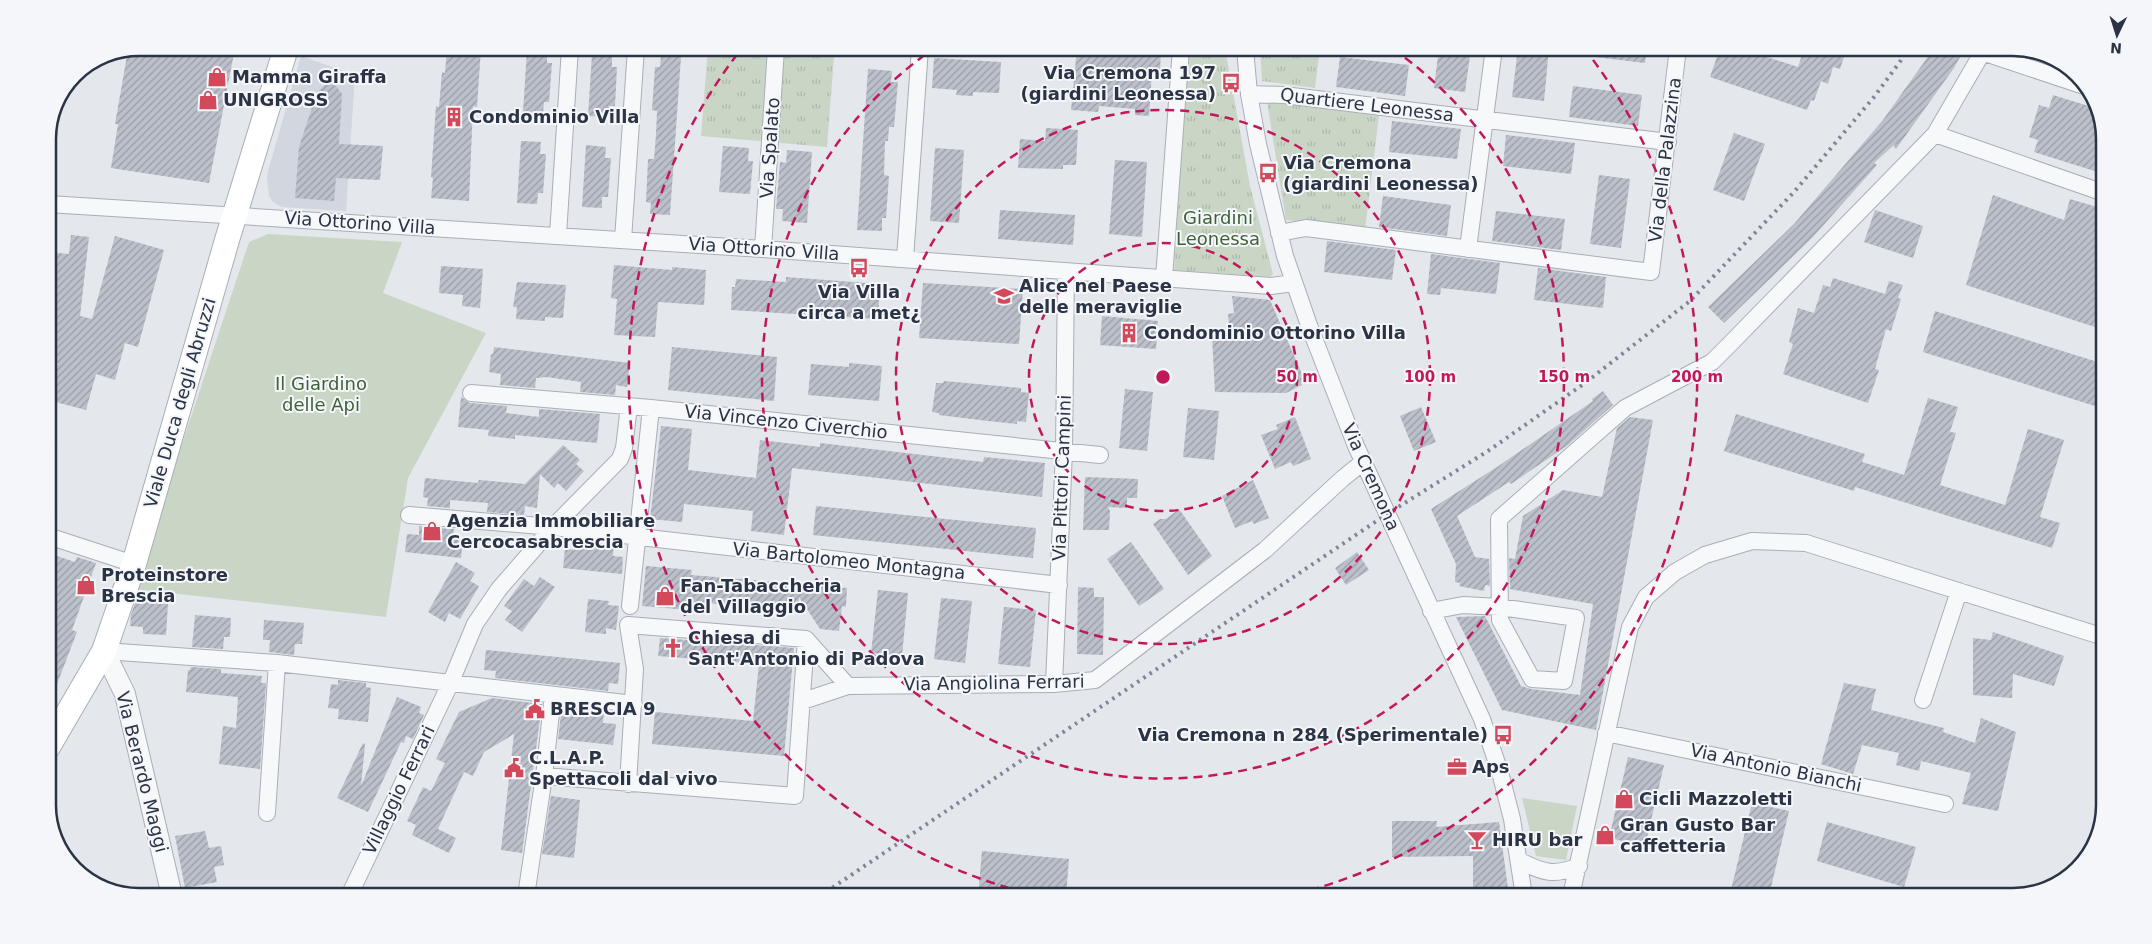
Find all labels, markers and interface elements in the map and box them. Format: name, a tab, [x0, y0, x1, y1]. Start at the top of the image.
north arrow	[2092, 10, 2142, 60]
text: N	[2110, 40, 2122, 56]
place label: Via Cremona 197 (giardini Leonessa)	[1021, 62, 1216, 104]
shop icon: Mamma Giraffa	[206, 66, 228, 88]
place label: Mamma Giraffa	[232, 66, 387, 87]
bus stop icon: Via Cremona 197 (giardini Leonessa)	[1220, 72, 1242, 94]
street label: Via della Palazzina	[1644, 76, 1685, 244]
street label: Quartiere Leonessa	[1279, 83, 1455, 126]
shop icon: UNIGROSS	[197, 89, 219, 111]
place label: UNIGROSS	[223, 89, 328, 110]
street label: Via Spalato	[755, 97, 784, 199]
building icon: Condominio Villa	[443, 106, 465, 128]
place label: Condominio Villa	[469, 106, 639, 127]
place label: Via Cremona (giardini Leonessa)	[1283, 152, 1478, 194]
bus stop icon: Via Cremona (giardini Leonessa)	[1257, 162, 1279, 184]
street label: Via Ottorino Villa	[284, 207, 436, 238]
park label: Giardini Leonessa	[1176, 207, 1260, 249]
street label: Via Ottorino Villa	[688, 233, 840, 264]
bus stop icon: Via Villa circa a met¿	[848, 257, 870, 279]
place label: Alice nel Paese delle meraviglie	[1019, 275, 1182, 317]
place label: Via Villa circa a met¿	[797, 281, 921, 323]
school or university icon: Alice nel Paese delle meraviglie	[993, 285, 1015, 307]
street label: Viale Duca degli Abruzzi	[139, 295, 220, 510]
building icon: Condominio Ottorino Villa	[1118, 322, 1140, 344]
place label: Condominio Ottorino Villa	[1144, 322, 1406, 343]
centre of rings	[1154, 368, 1172, 386]
text: 50 m	[1276, 368, 1318, 386]
text: 100 m	[1404, 368, 1456, 386]
text: 150 m	[1538, 368, 1590, 386]
text: 200 m	[1671, 368, 1723, 386]
park label: Il Giardino delle Api	[275, 373, 367, 415]
street label: Via Pittori Campini	[1048, 394, 1075, 561]
street label: Via Vincenzo Civerchio	[683, 400, 889, 443]
street label: Via Cremona	[1338, 420, 1404, 534]
place label: Agenzia Immobiliare Cercocasabrescia	[447, 510, 655, 552]
shop icon: Agenzia Immobiliare Cercocasabrescia	[421, 520, 443, 542]
street label: Via Bartolomeo Montagna	[732, 538, 966, 583]
place label: Proteinstore Brescia	[101, 564, 228, 606]
shop icon: Proteinstore Brescia	[75, 574, 97, 596]
place label: Fan-Tabaccheria del Villaggio	[680, 575, 842, 617]
shop icon: Fan-Tabaccheria del Villaggio	[654, 585, 676, 607]
place label: Chiesa di Sant'Antonio di Padova	[688, 627, 925, 669]
church icon: Chiesa di Sant'Antonio di Padova	[662, 637, 684, 659]
street label: Via Angiolina Ferrari	[903, 670, 1085, 695]
street label: Via Berardo Maggi	[112, 689, 173, 855]
public building icon: BRESCIA 9	[524, 698, 546, 720]
place label: BRESCIA 9	[550, 698, 655, 719]
street label: Villaggio Ferrari	[358, 722, 439, 858]
place label: Via Cremona n 284 (Sperimentale)	[1138, 724, 1488, 745]
bus stop icon: Via Cremona n 284 (Sperimentale)	[1492, 724, 1514, 746]
street label: Via Antonio Bianchi	[1688, 739, 1864, 796]
place label: C.L.A.P. Spettacoli dal vivo	[529, 747, 718, 789]
office icon: Aps	[1446, 756, 1468, 778]
place label: Aps	[1472, 756, 1510, 777]
public building icon: C.L.A.P. Spettacoli dal vivo	[503, 757, 525, 779]
shop icon: Cicli Mazzoletti	[1613, 788, 1635, 810]
place label: Cicli Mazzoletti	[1639, 788, 1793, 809]
place label: Gran Gusto Bar caffetteria	[1620, 814, 1775, 856]
shop icon: Gran Gusto Bar caffetteria	[1594, 824, 1616, 846]
bar icon: HIRU bar	[1466, 829, 1488, 851]
place label: HIRU bar	[1492, 829, 1583, 850]

